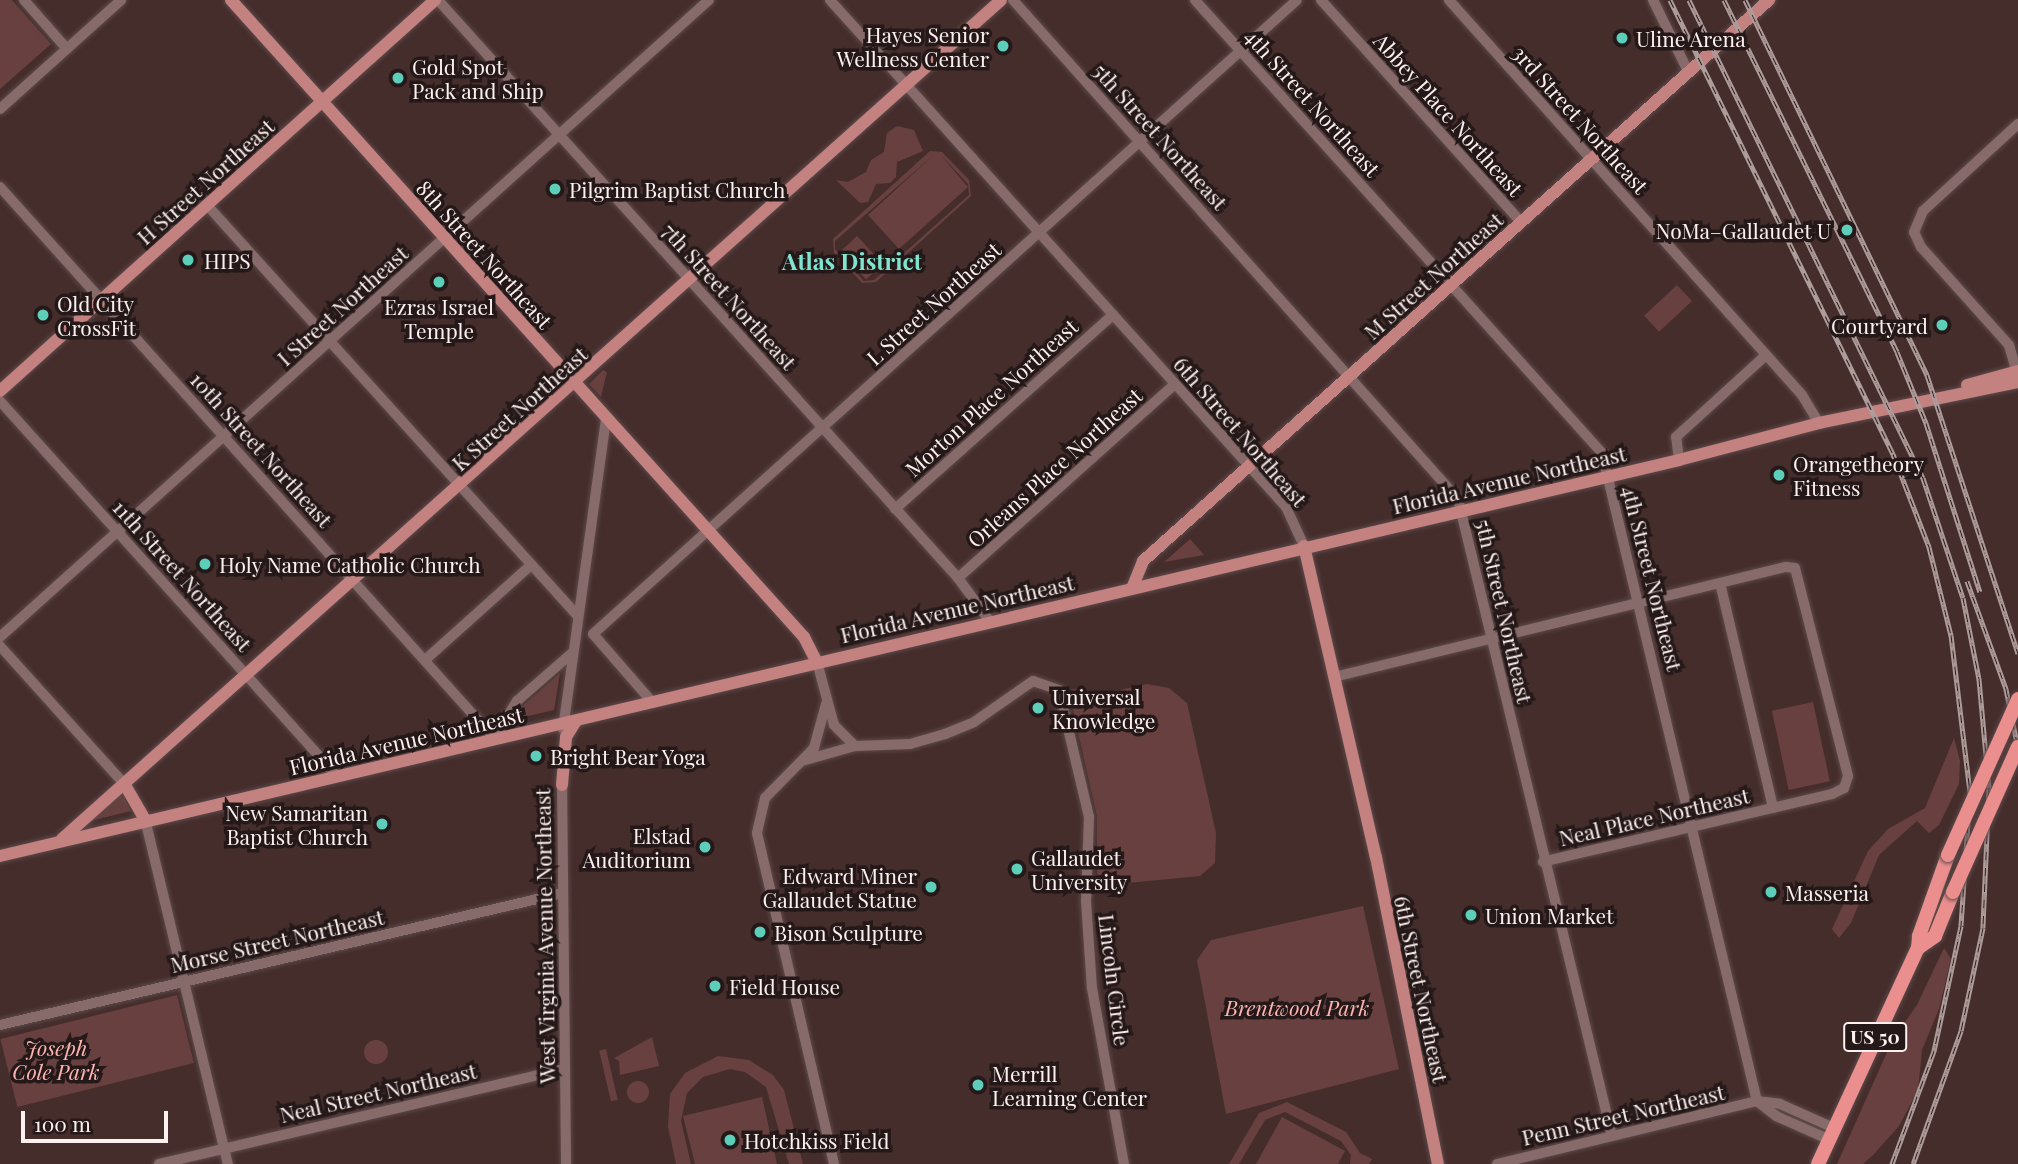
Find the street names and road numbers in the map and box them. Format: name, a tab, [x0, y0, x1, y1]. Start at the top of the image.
street label: 4th Street Northeast	[1240, 23, 1386, 181]
street label: Abbey Place Northeast	[1369, 27, 1529, 201]
street label: 3rd Street Northeast	[1508, 40, 1654, 198]
street label: 5th Street Northeast	[1089, 58, 1233, 214]
street label: H Street Northeast	[131, 113, 279, 249]
street label: 8th Street Northeast	[412, 175, 558, 333]
street label: M Street Northeast	[1358, 206, 1508, 344]
street label: 7th Street Northeast	[658, 218, 802, 374]
street label: L Street Northeast	[861, 236, 1005, 370]
street label: I Street Northeast	[272, 240, 412, 370]
street label: Morton Place Northeast	[900, 313, 1082, 481]
street label: K Street Northeast	[446, 341, 592, 475]
street label: 6th Street Northeast	[1169, 351, 1313, 511]
street label: 10th Street Northeast	[186, 366, 338, 532]
street label: Orleans Place Northeast	[962, 382, 1146, 552]
street label: Florida Avenue Northeast	[1389, 440, 1629, 518]
street label: 4th Street Northeast	[1618, 483, 1688, 673]
street label: 11th Street Northeast	[108, 494, 258, 656]
street label: 5th Street Northeast	[1472, 516, 1538, 706]
street label: Florida Avenue Northeast	[837, 569, 1077, 647]
street label: Florida Avenue Northeast	[286, 701, 526, 779]
street label: Neal Place Northeast	[1556, 782, 1752, 850]
street label: West Virginia Avenue Northeast	[529, 787, 559, 1085]
street label: 6th Street Northeast	[1390, 893, 1454, 1085]
street label: Morse Street Northeast	[168, 903, 386, 977]
street label: Lincoln Circle	[1094, 913, 1136, 1047]
road number: US 50	[1842, 1021, 1908, 1052]
street label: Neal Street Northeast	[277, 1057, 479, 1127]
street label: Penn Street Northeast	[1519, 1078, 1727, 1150]

